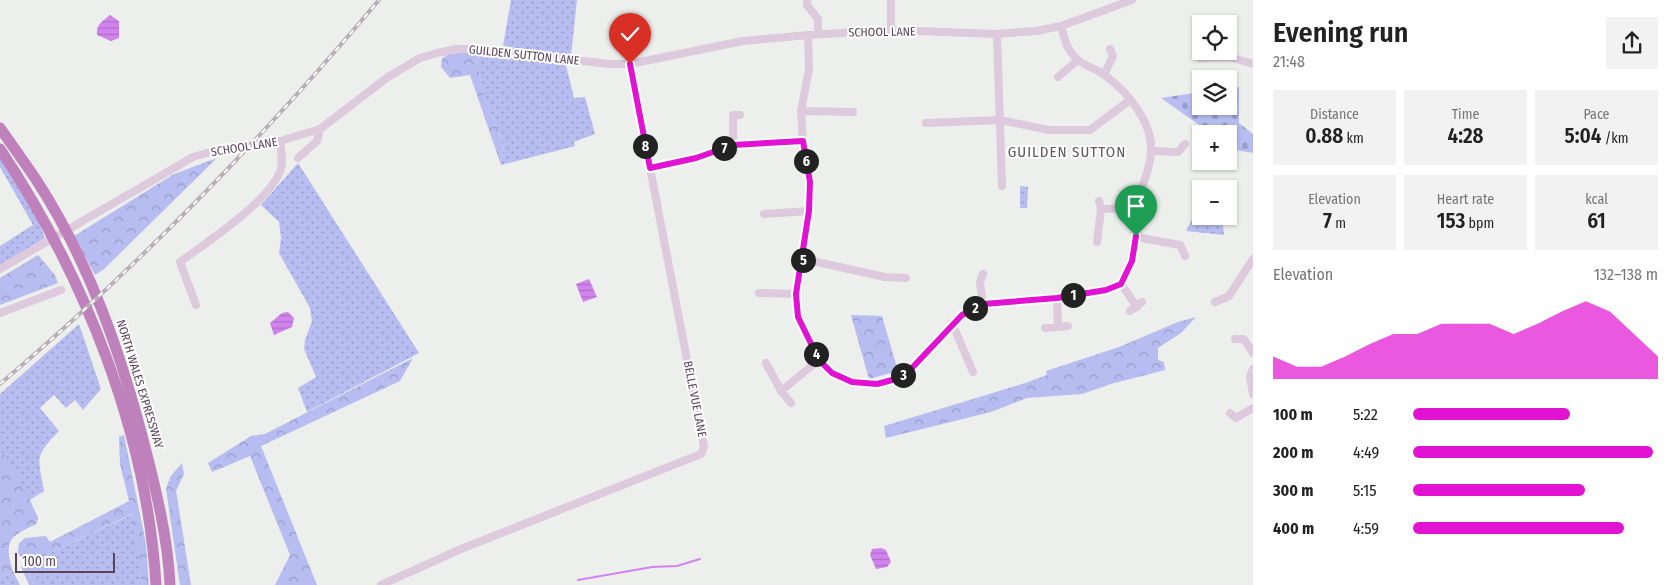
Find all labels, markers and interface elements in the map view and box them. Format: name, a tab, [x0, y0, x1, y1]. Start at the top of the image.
pin	[609, 13, 651, 64]
map controls	[1192, 15, 1237, 225]
button: locate	[1192, 15, 1237, 60]
text: Evening run	[1273, 16, 1408, 49]
button: share	[1606, 17, 1658, 69]
icon: check	[616, 20, 644, 48]
street label: SCHOOL LANE	[848, 24, 916, 40]
street label: GUILDEN SUTTON LANE	[468, 42, 580, 68]
text: 21:48	[1273, 52, 1305, 71]
button: layers	[1192, 70, 1237, 115]
text: Distance	[1310, 106, 1359, 123]
text: Time	[1452, 106, 1479, 123]
text: Pace	[1583, 106, 1610, 123]
text: 0.88	[1305, 123, 1343, 149]
text: 4:28	[1447, 123, 1484, 149]
text: 5:04	[1564, 123, 1601, 149]
button: +	[1192, 125, 1237, 170]
text: km	[1343, 130, 1364, 147]
text: /km	[1601, 130, 1629, 147]
pin: 8	[632, 134, 658, 158]
street label: SCHOOL LANE	[210, 135, 279, 159]
pin: 7	[712, 136, 736, 160]
text: 8	[642, 138, 649, 155]
text: 7	[722, 140, 727, 157]
district label: GUILDEN SUTTON	[1008, 143, 1126, 161]
pin: 6	[794, 148, 818, 174]
text: 6	[803, 153, 810, 170]
button: −	[1192, 180, 1237, 225]
pin	[1115, 185, 1157, 236]
text: Elevation	[1308, 191, 1361, 208]
text: Heart rate	[1437, 191, 1494, 208]
text: kcal	[1585, 191, 1608, 208]
icon: arrive	[1122, 192, 1150, 220]
text: 7	[1323, 208, 1332, 234]
text: 153	[1437, 208, 1465, 234]
text: 61	[1587, 208, 1606, 234]
text: m	[1332, 215, 1346, 232]
text: bpm	[1465, 215, 1494, 232]
pin: 5	[790, 248, 816, 272]
text: 5	[800, 252, 807, 269]
text: Elevation	[1273, 265, 1333, 284]
text: 132–138 m	[1594, 265, 1658, 284]
pin: 1	[1060, 282, 1086, 308]
text: 1	[1071, 287, 1076, 304]
pin: 2	[962, 296, 988, 320]
text: 2	[972, 300, 979, 317]
street label: NORTH WALES EXPRESSWAY	[114, 318, 166, 450]
pin: 4	[804, 342, 828, 366]
text: 4	[813, 346, 820, 363]
street label: BELLE VUE LANE	[681, 360, 709, 439]
pin: 3	[890, 362, 916, 388]
text: 3	[900, 367, 907, 384]
text: 100 m	[1273, 405, 1313, 424]
text: 5:22	[1353, 405, 1378, 424]
text: 200 m	[1273, 443, 1313, 462]
text: 4:49	[1353, 443, 1379, 462]
text: 300 m	[1273, 481, 1314, 500]
text: 5:15	[1353, 481, 1377, 500]
text: 400 m	[1273, 519, 1314, 538]
text: 4:59	[1353, 519, 1379, 538]
scale bar	[15, 550, 115, 573]
text: 100 m	[22, 553, 56, 570]

